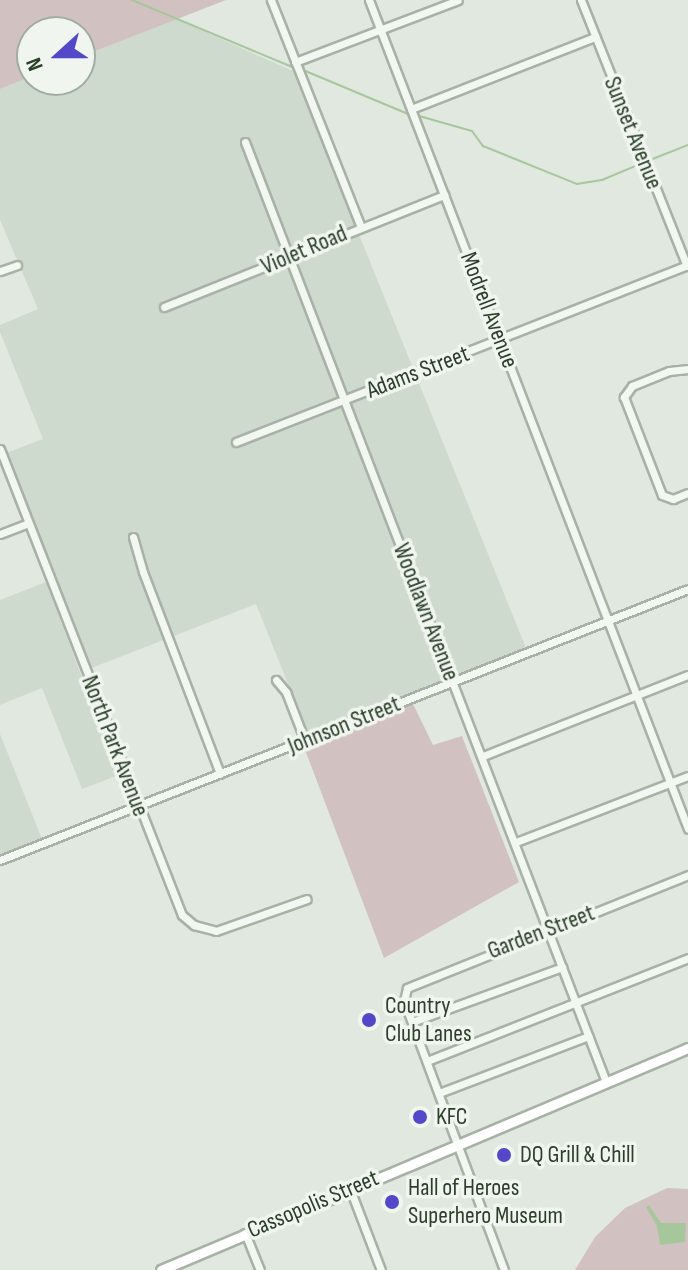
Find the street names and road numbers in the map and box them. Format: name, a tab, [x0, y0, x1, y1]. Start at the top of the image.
street label: Sunset Avenue	[597, 73, 669, 193]
street label: Violet Road	[257, 219, 351, 281]
street label: Modrell Avenue	[454, 248, 524, 372]
street label: Adams Street	[363, 339, 473, 405]
street label: Woodlawn Avenue	[387, 539, 465, 685]
street label: North Park Avenue	[75, 672, 155, 820]
street label: Johnson Street	[284, 689, 404, 761]
street label: Garden Street	[484, 898, 598, 966]
street label: Cassopolis Street	[243, 1163, 383, 1245]

